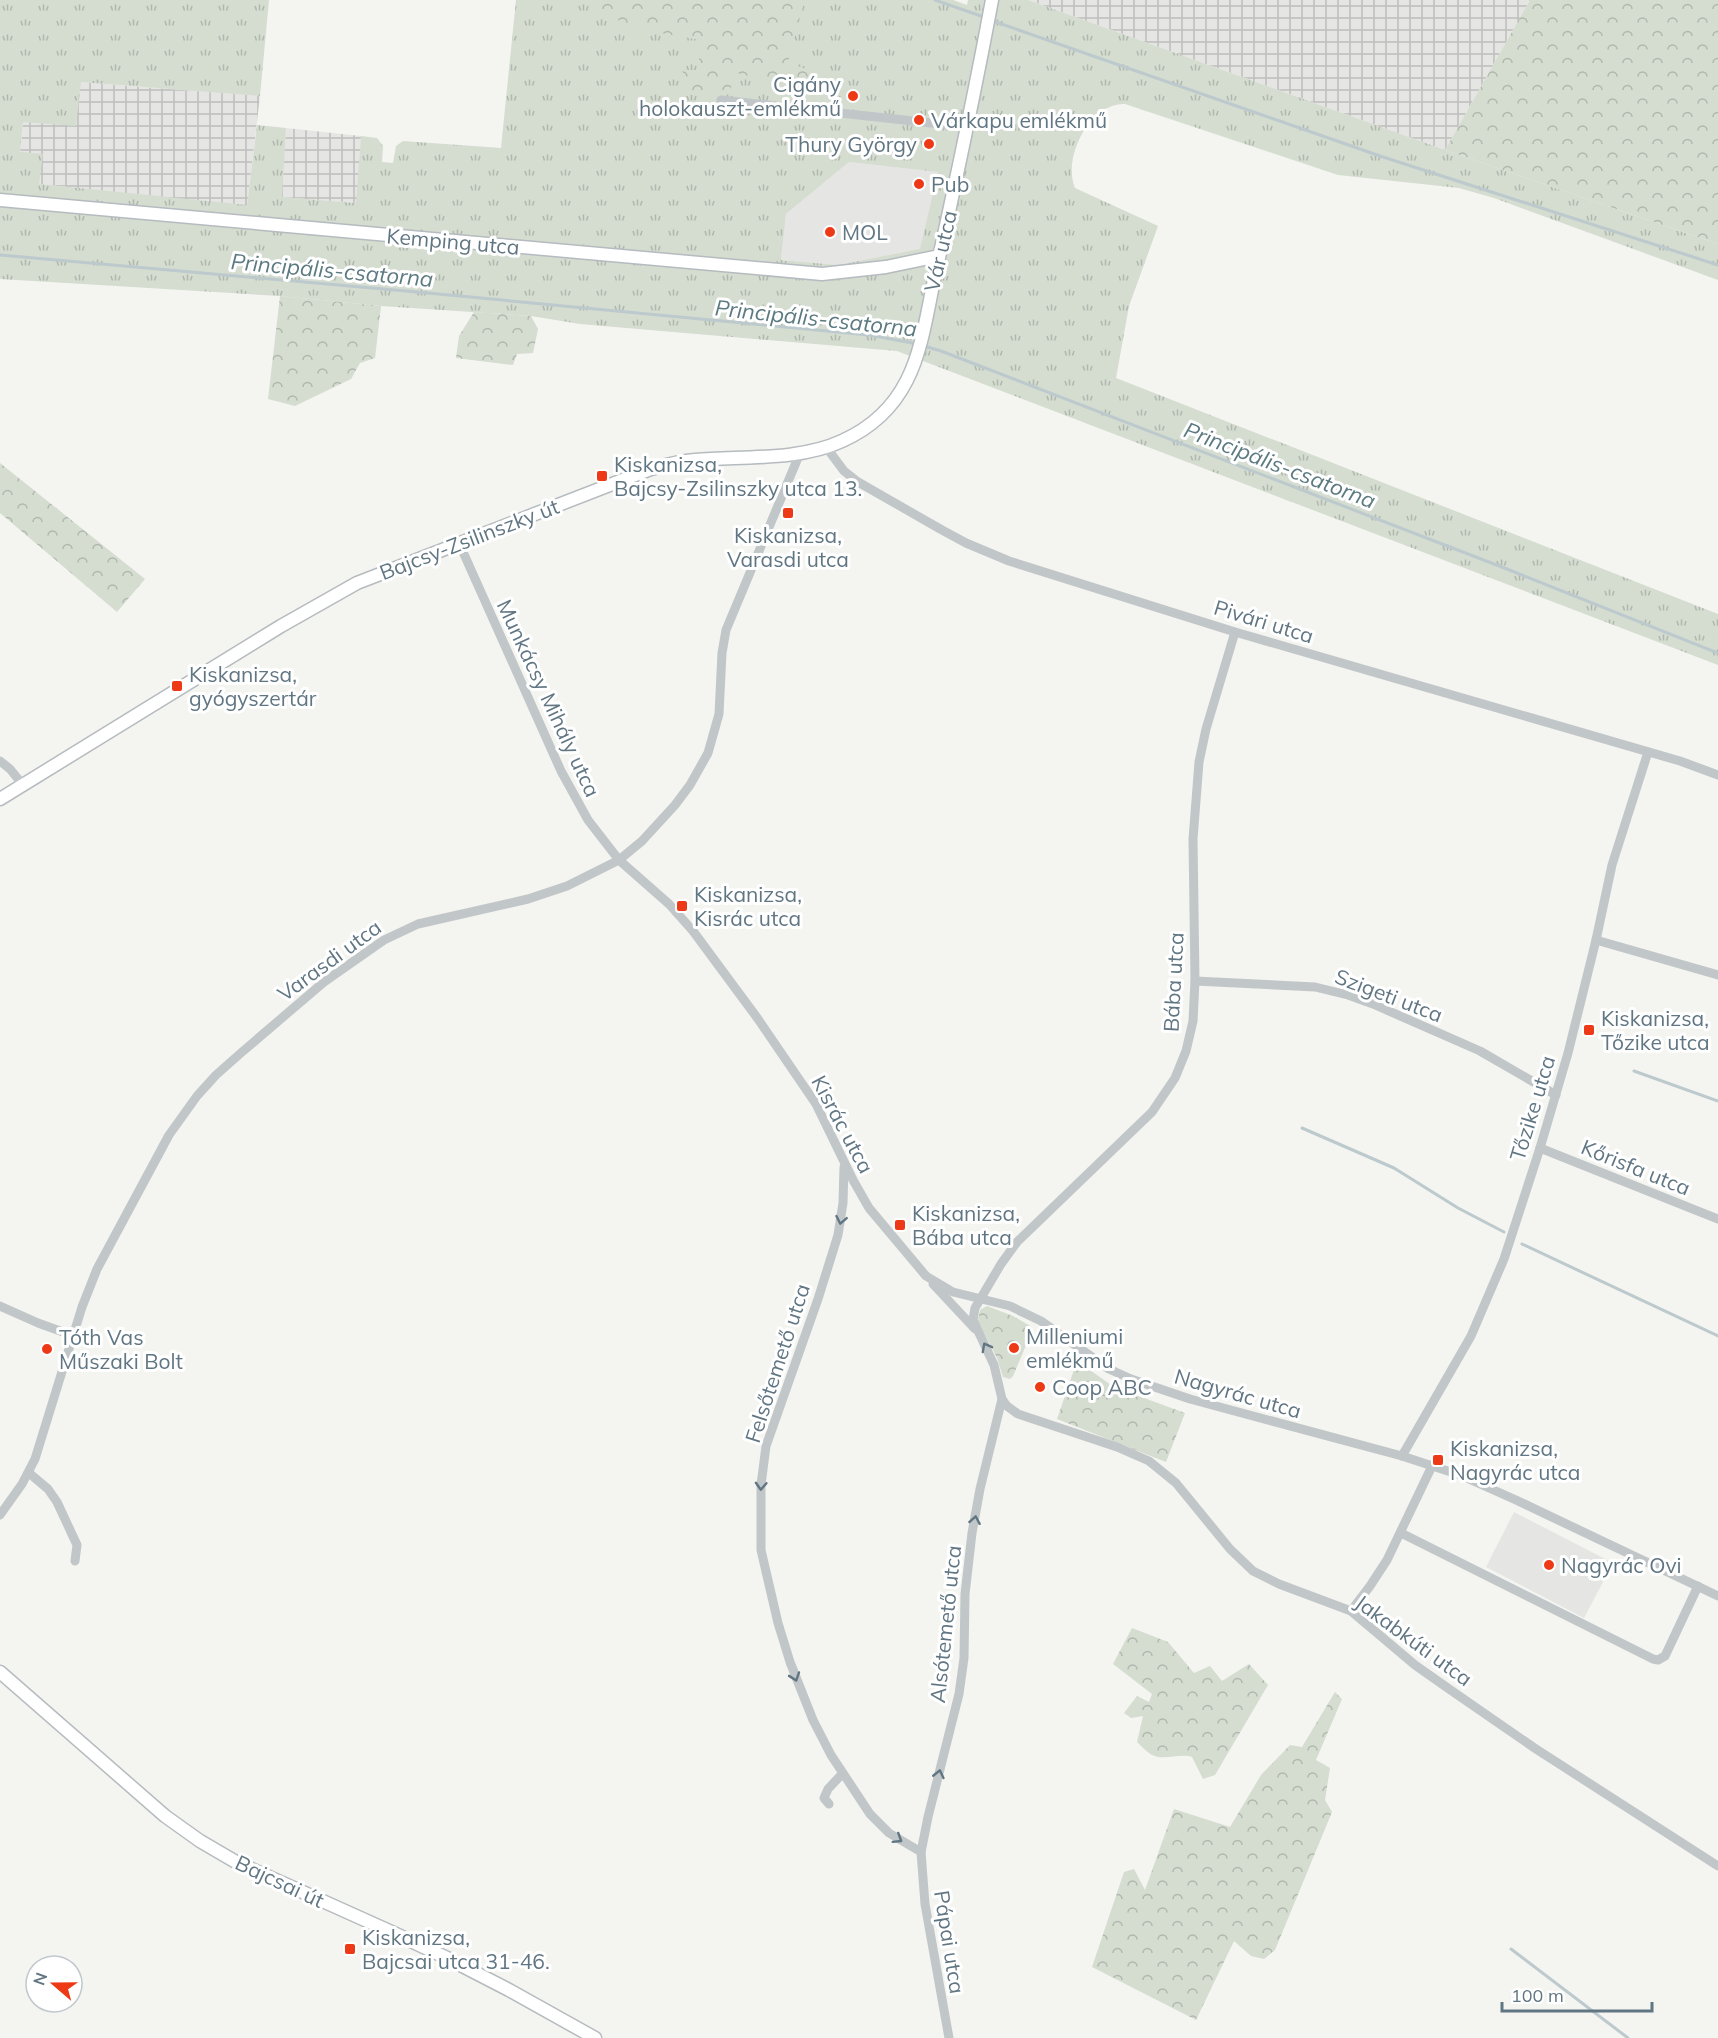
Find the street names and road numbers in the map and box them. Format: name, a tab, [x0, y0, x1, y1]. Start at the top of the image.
street label: Vár utca	[918, 208, 962, 294]
street label: Kemping utca	[385, 222, 521, 260]
street label: Bajcsy-Zsilinszky út	[376, 493, 562, 585]
street label: Pivári utca	[1211, 594, 1317, 648]
street label: Munkácsy Mihály utca	[492, 595, 606, 801]
street label: Varasdi utca	[272, 914, 386, 1006]
street label: Bába utca	[1157, 931, 1189, 1033]
street label: Szigeti utca	[1332, 963, 1446, 1027]
street label: Tőzike utca	[1504, 1052, 1560, 1164]
street label: Kisrác utca	[806, 1071, 880, 1177]
street label: Kőrisfa utca	[1578, 1133, 1694, 1201]
street label: Felsőtemető utca	[739, 1280, 815, 1446]
street label: Nagyrác utca	[1172, 1363, 1304, 1423]
street label: Alsótemető utca	[924, 1544, 966, 1704]
street label: Jakabkúti utca	[1350, 1589, 1478, 1691]
street label: Bajcsai út	[231, 1849, 329, 1913]
street label: Pápai utca	[929, 1888, 971, 1996]

